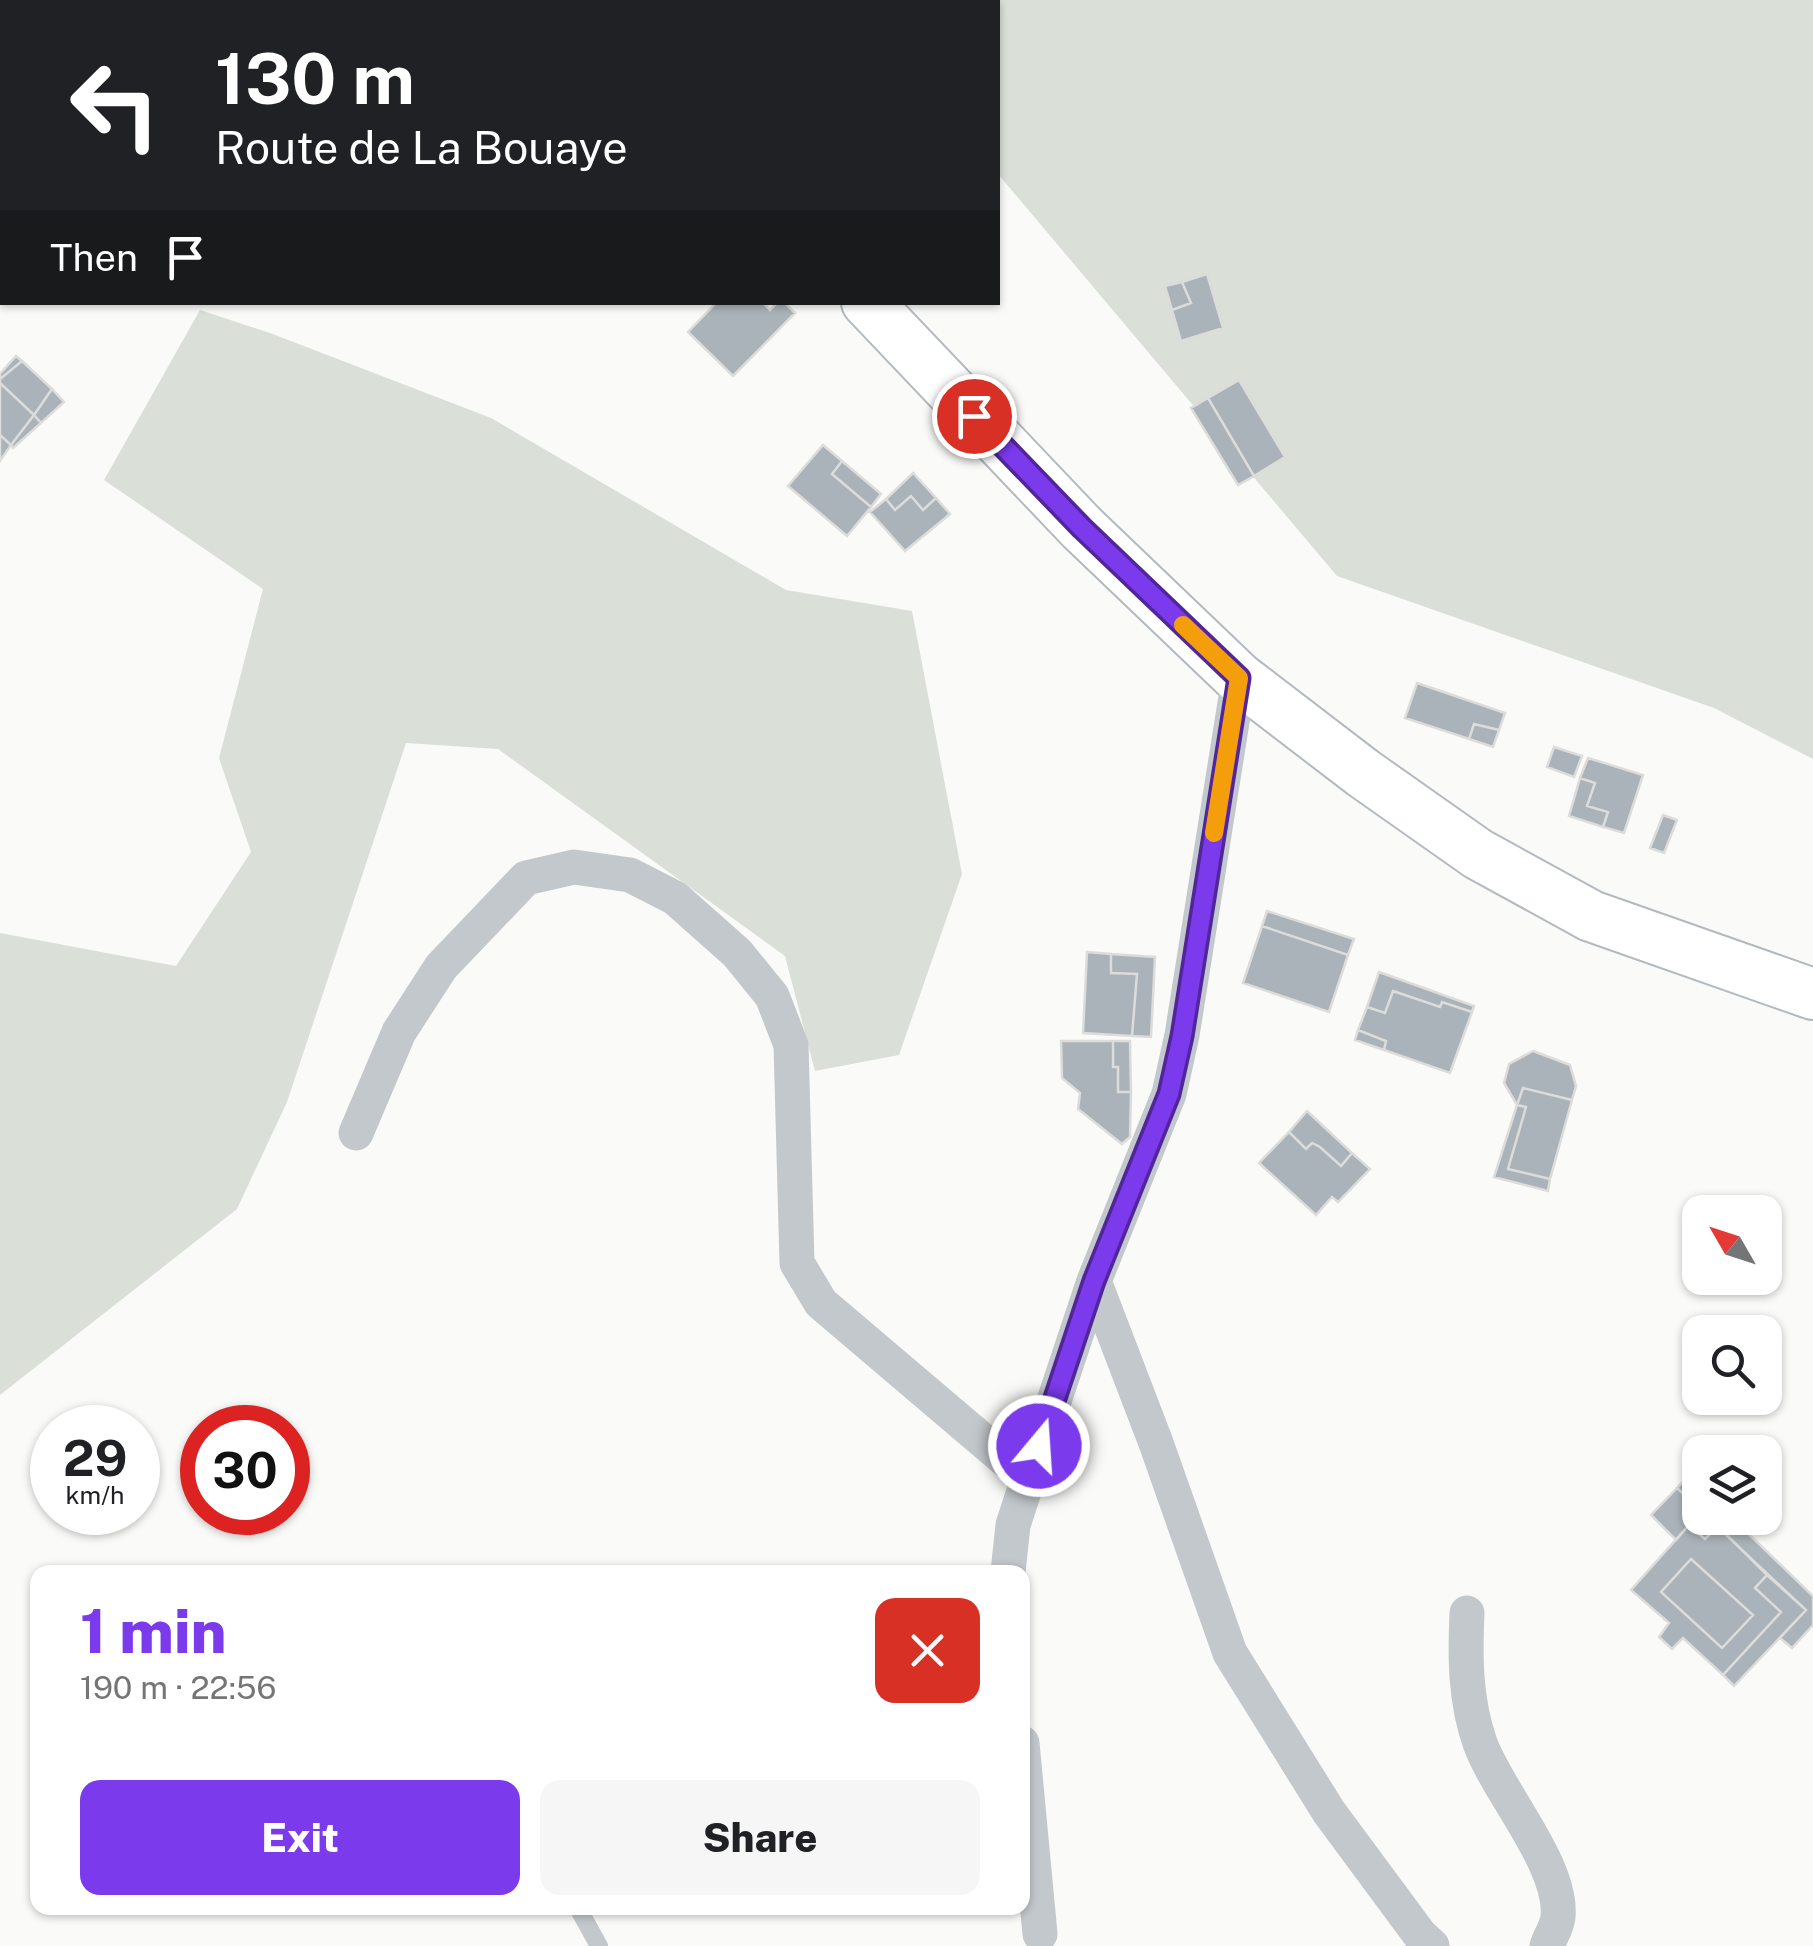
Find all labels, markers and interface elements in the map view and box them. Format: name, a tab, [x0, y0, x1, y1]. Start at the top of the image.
text: 130 m	[215, 37, 415, 120]
icon: left	[50, 40, 180, 170]
text: Route de La Bouaye	[215, 121, 628, 174]
icon: arrive	[158, 230, 213, 285]
text: Then	[50, 235, 138, 280]
pin	[932, 374, 1017, 459]
icon: arrive	[947, 389, 1002, 444]
north arrow	[1682, 1195, 1782, 1295]
map controls	[1682, 1195, 1782, 1535]
button: search	[1682, 1315, 1782, 1415]
position arrow	[987, 1394, 1091, 1498]
speed limit sign: 30	[180, 1405, 310, 1535]
text: 29	[63, 1428, 127, 1487]
button: layers	[1682, 1435, 1782, 1535]
text: km/h	[66, 1480, 124, 1510]
text: 1 min	[80, 1596, 227, 1667]
button: close	[875, 1598, 980, 1703]
text: 190 m · 22:56	[80, 1669, 276, 1706]
button: Exit	[80, 1780, 520, 1895]
button: Share	[540, 1780, 980, 1895]

